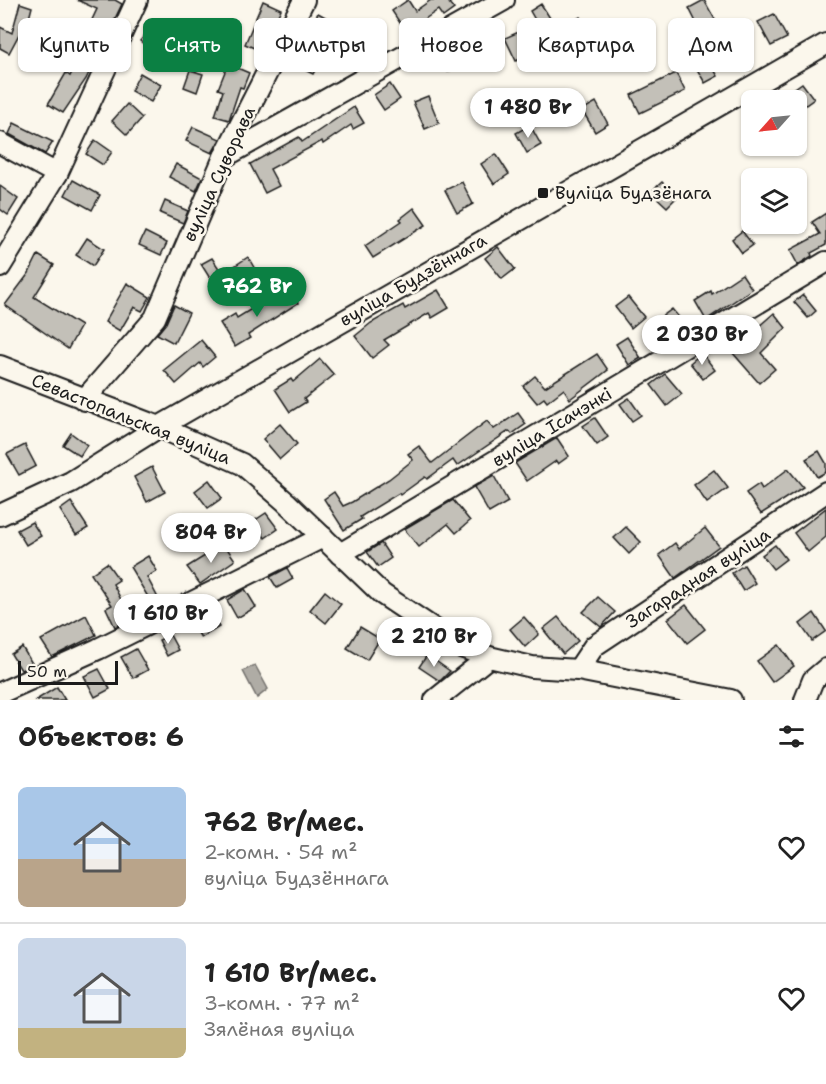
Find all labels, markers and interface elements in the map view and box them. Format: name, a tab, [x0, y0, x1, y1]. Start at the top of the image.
chip: Купить	[18, 18, 131, 72]
chip: Снять	[143, 18, 242, 72]
chip: Фильтры	[254, 18, 387, 72]
chip: Новое	[399, 18, 505, 72]
chip: Квартира	[517, 18, 656, 72]
chip: Дом	[668, 18, 754, 72]
pin: 1 480 Br	[466, 88, 590, 139]
north arrow	[741, 90, 807, 156]
map controls	[741, 90, 807, 234]
text: 1 480 Br	[484, 94, 572, 120]
street label: вуліца Суворава	[177, 102, 261, 246]
button: layers	[741, 168, 807, 234]
place label: Вуліца Будзёнага	[555, 181, 712, 205]
marker: Вуліца Будзёнага	[536, 186, 550, 200]
street label: вуліца Будзённага	[335, 228, 491, 332]
pin: 762 Br	[208, 267, 306, 318]
text: 762 Br	[221, 273, 293, 299]
pin: 2 030 Br	[640, 315, 764, 366]
text: 2 030 Br	[656, 321, 748, 347]
street label: Севастопальская вуліца	[28, 368, 234, 470]
street label: вуліца Ісачэнкі	[488, 382, 616, 472]
pin: 804 Br	[162, 513, 260, 564]
text: 804 Br	[175, 519, 247, 545]
street label: Загарадная вуліца	[621, 522, 775, 634]
pin: 1 610 Br	[106, 594, 230, 645]
text: 1 610 Br	[128, 600, 208, 626]
pin: 2 210 Br	[372, 617, 496, 668]
text: 2 210 Br	[391, 623, 477, 649]
scale bar	[18, 658, 118, 686]
text: 50 m	[27, 661, 67, 682]
text: Объектов: 6	[18, 719, 184, 754]
icon: filters	[775, 720, 808, 753]
text: 762 Br/мес.	[204, 804, 364, 839]
icon: home	[66, 811, 138, 883]
icon: heart	[775, 831, 808, 864]
text: 2-комн. · 54 m²	[204, 839, 358, 865]
text: вуліца Будзённага	[204, 865, 389, 891]
text: 1 610 Br/мес.	[204, 955, 377, 990]
icon: home	[66, 962, 138, 1034]
icon: heart	[775, 982, 808, 1015]
text: 3-комн. · 77 m²	[204, 990, 360, 1016]
text: Зялёная вуліца	[204, 1016, 354, 1042]

